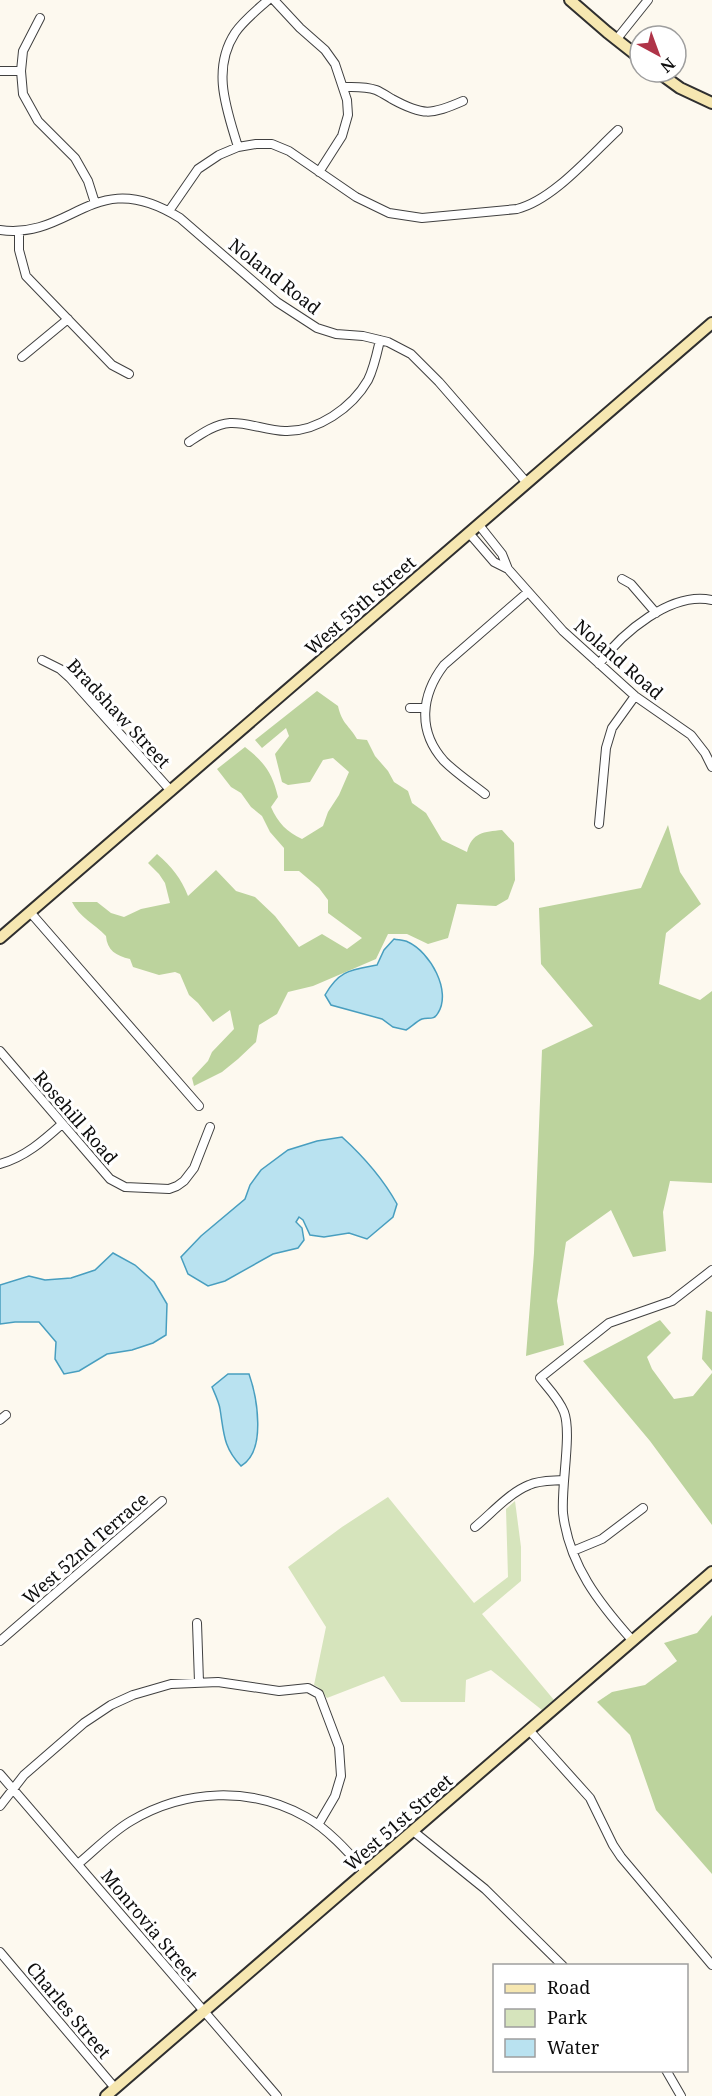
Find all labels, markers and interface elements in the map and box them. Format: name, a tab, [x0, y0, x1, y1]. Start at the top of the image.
north arrow	[628, 24, 688, 84]
text: N	[656, 53, 680, 78]
street label: Noland Road	[224, 233, 326, 319]
street label: West 55th Street	[300, 550, 420, 660]
street label: Noland Road	[569, 614, 669, 704]
street label: Bradshaw Street	[62, 653, 176, 773]
street label: Rosehill Road	[29, 1065, 123, 1169]
street label: West 52nd Terrace	[17, 1487, 153, 1609]
street label: West 51st Street	[339, 1768, 457, 1876]
street label: Monrovia Street	[96, 1864, 204, 1986]
street label: Charles Street	[21, 1957, 117, 2063]
legend	[493, 1964, 688, 2072]
text: Road	[547, 1975, 590, 1999]
text: Park	[547, 2005, 587, 2029]
text: Water	[547, 2035, 600, 2059]

